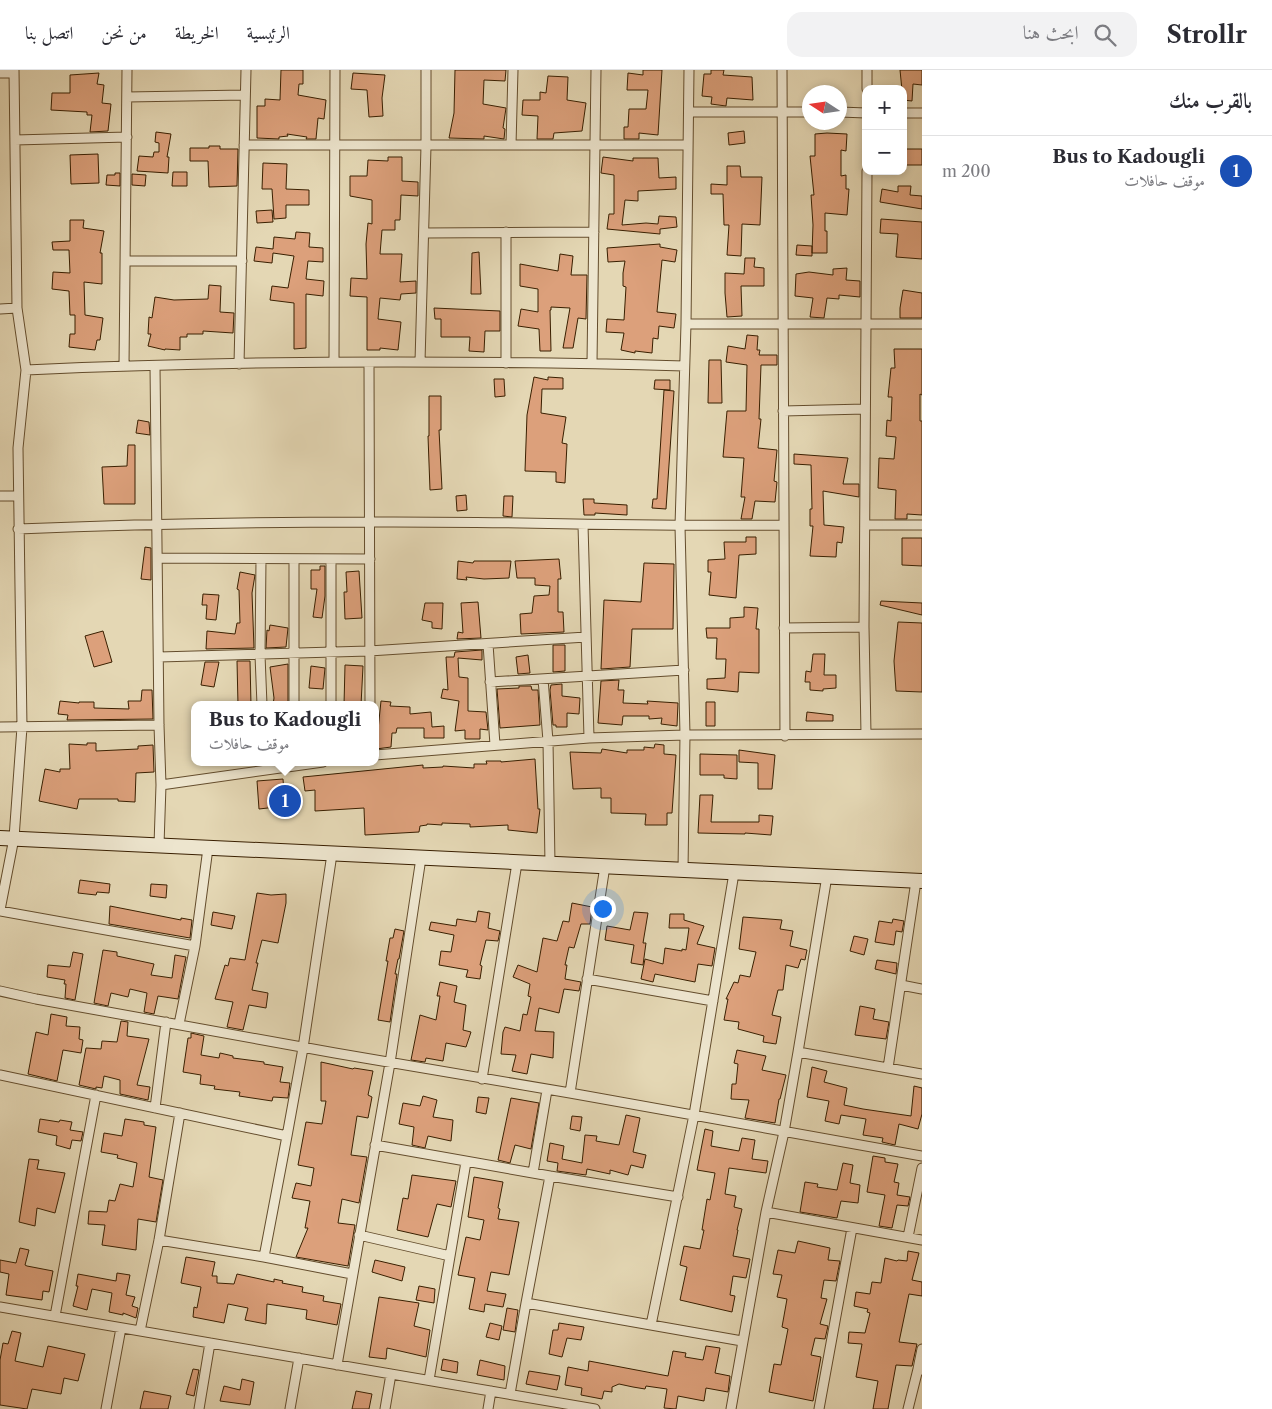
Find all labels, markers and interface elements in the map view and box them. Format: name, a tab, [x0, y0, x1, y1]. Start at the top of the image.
search box	[787, 12, 1137, 57]
text: Strollr	[1167, 20, 1247, 49]
text: ابحث هنا	[1023, 21, 1079, 44]
icon: search	[1091, 21, 1119, 49]
text: اتصل بنا	[25, 22, 73, 44]
text: من نحن	[101, 22, 147, 44]
text: الخريطة	[175, 22, 219, 44]
text: الرئيسية	[247, 22, 290, 44]
north arrow	[802, 85, 847, 130]
map controls	[862, 85, 907, 175]
button: +	[862, 85, 907, 130]
text: بالقرب منك	[1169, 88, 1252, 113]
button: −	[862, 130, 907, 175]
text: Bus to Kadougli	[1052, 145, 1205, 168]
text: 200 m	[942, 161, 991, 181]
text: 1	[1232, 161, 1240, 181]
text: موقف حافلات	[1124, 170, 1205, 190]
popup	[191, 701, 379, 766]
text: Bus to Kadougli	[209, 708, 361, 731]
text: موقف حافلات	[209, 733, 289, 753]
pin: 1	[269, 782, 301, 820]
your location	[590, 896, 616, 922]

